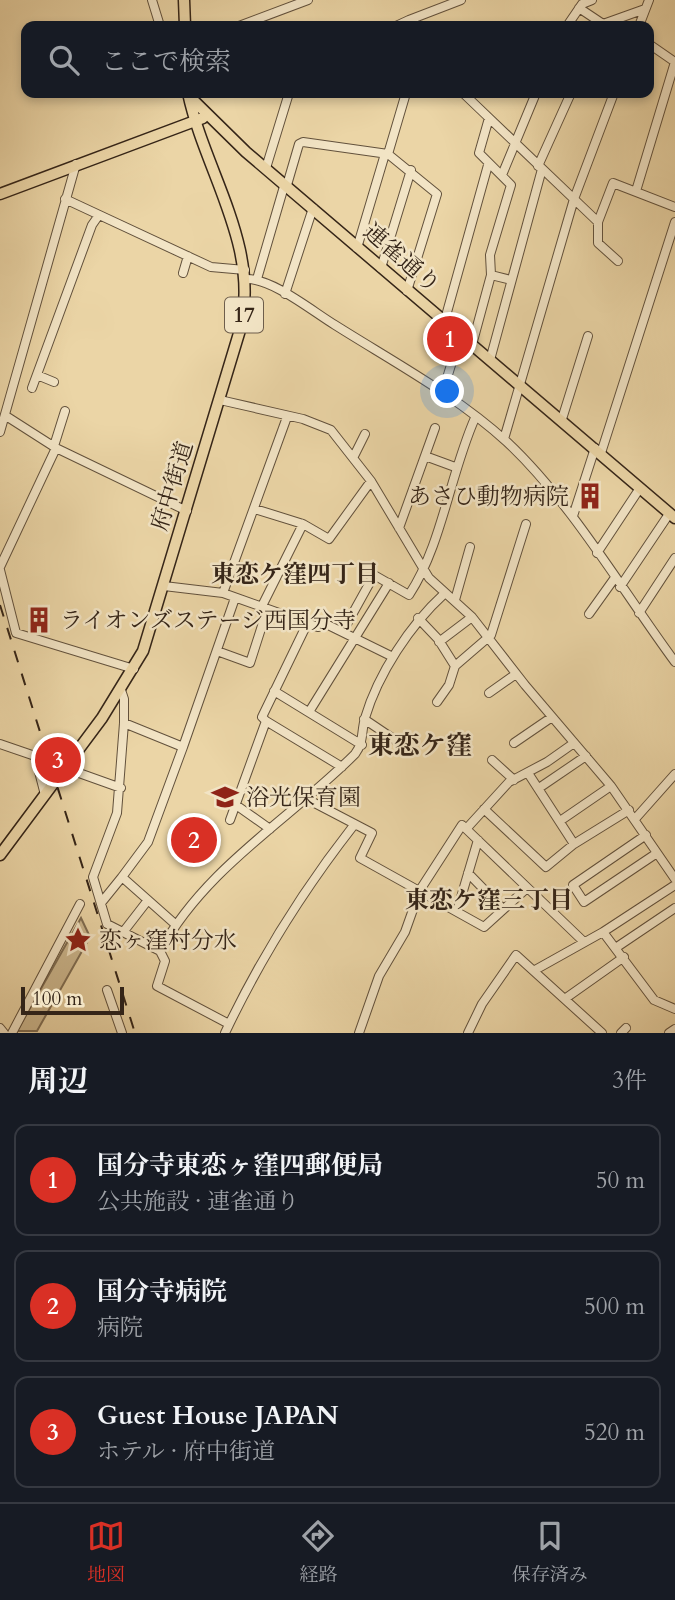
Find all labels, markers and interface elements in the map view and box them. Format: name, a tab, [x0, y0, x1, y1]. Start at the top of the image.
search box	[21, 21, 654, 98]
icon: search	[45, 41, 83, 79]
text: ここで検索	[101, 44, 231, 79]
street label: 連雀通り	[357, 216, 447, 300]
road number: 17	[225, 298, 263, 332]
pin: 1	[427, 313, 473, 365]
your location	[430, 374, 464, 408]
street label: 府中街道	[144, 437, 200, 535]
place label: あさひ動物病院	[408, 481, 569, 512]
building icon: あさひ動物病院	[575, 481, 605, 511]
district label: 東恋ケ窪四丁目	[211, 558, 379, 591]
building icon: ライオンズステージ西国分寺	[24, 605, 54, 635]
place label: ライオンズステージ西国分寺	[60, 605, 356, 636]
district label: 東恋ケ窪	[368, 728, 472, 763]
pin: 3	[35, 734, 81, 786]
school or university icon: 浴光保育園	[210, 782, 240, 812]
place label: 浴光保育園	[246, 782, 361, 813]
pin: 2	[171, 814, 217, 866]
district label: 東恋ケ窪三丁目	[405, 884, 573, 917]
place icon: 恋ヶ窪村分水	[63, 925, 93, 955]
place label: 恋ヶ窪村分水	[99, 925, 237, 956]
scale bar	[21, 984, 124, 1016]
text: 100 m	[32, 986, 82, 1012]
text: 周辺	[28, 1061, 88, 1102]
text: 3件	[612, 1065, 647, 1096]
text: 国分寺東恋ヶ窪四郵便局	[97, 1148, 383, 1183]
text: 1	[47, 1165, 59, 1196]
text: 50 m	[596, 1165, 645, 1196]
text: 公共施設 · 連雀通り	[97, 1186, 299, 1217]
text: 国分寺病院	[97, 1274, 227, 1309]
text: 2	[47, 1291, 59, 1322]
text: 500 m	[584, 1291, 645, 1322]
text: 病院	[97, 1312, 143, 1343]
text: Guest House JAPAN	[97, 1398, 339, 1433]
text: 3	[47, 1417, 59, 1448]
text: 520 m	[584, 1417, 645, 1448]
text: ホテル · 府中街道	[97, 1436, 275, 1467]
tab: 地図	[87, 1517, 125, 1588]
tab: 経路	[299, 1517, 338, 1588]
tab: 保存済み	[512, 1517, 588, 1588]

